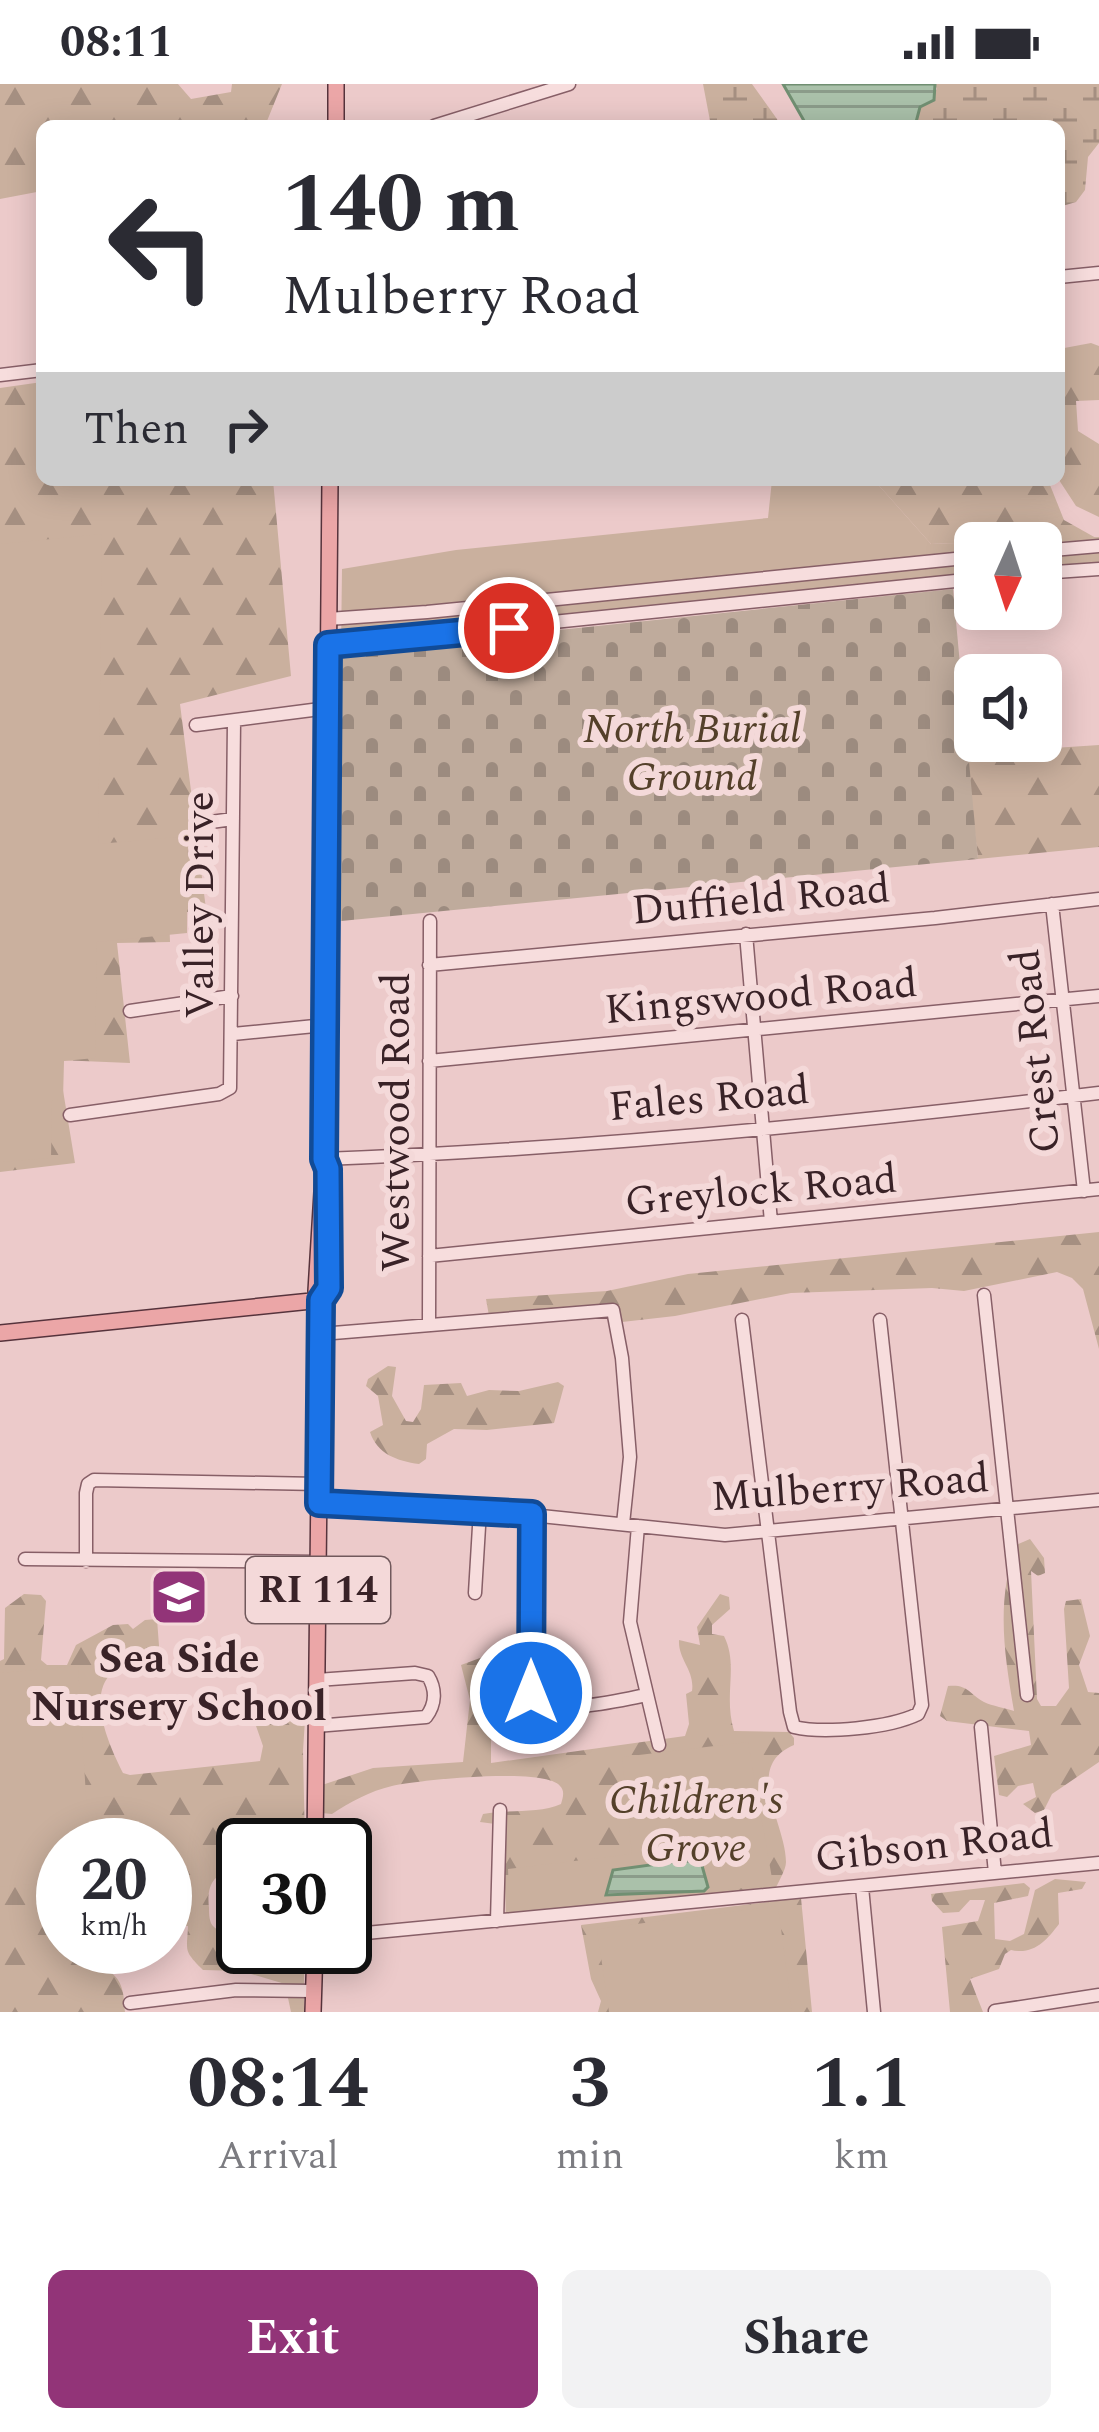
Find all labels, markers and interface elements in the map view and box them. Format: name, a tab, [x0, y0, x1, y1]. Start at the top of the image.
text: 08:11	[60, 8, 173, 77]
text: 140 m	[282, 141, 520, 269]
icon: left	[84, 168, 240, 324]
text: Mulberry Road	[282, 256, 641, 338]
text: Then	[84, 395, 189, 464]
icon: right	[213, 396, 279, 462]
north arrow	[954, 522, 1062, 630]
map controls	[954, 522, 1062, 762]
pin	[458, 577, 560, 679]
icon: arrive	[476, 595, 542, 661]
button: sound	[954, 654, 1062, 762]
park label: North Burial Ground	[583, 698, 801, 809]
street label: Valley Drive	[169, 791, 232, 1019]
street label: Duffield Road	[629, 857, 893, 943]
street label: Crest Road	[994, 946, 1078, 1156]
street label: Kingswood Road	[602, 952, 920, 1042]
street label: Westwood Road	[365, 972, 428, 1272]
street label: Fales Road	[606, 1059, 812, 1139]
street label: Greylock Road	[622, 1148, 900, 1234]
street label: Mulberry Road	[709, 1447, 991, 1529]
road number: RI 114	[246, 1557, 390, 1623]
school or university icon: Sea Side Nursery School	[148, 1566, 210, 1628]
place label: Sea Side Nursery School	[31, 1628, 327, 1739]
position arrow	[468, 1630, 594, 1756]
park label: Children's Grove	[609, 1769, 783, 1880]
street label: Gibson Road	[812, 1802, 1056, 1890]
speed limit sign: 30	[216, 1818, 372, 1974]
text: 20	[80, 1835, 148, 1927]
text: km/h	[80, 1903, 148, 1949]
text: 08:14	[187, 2030, 368, 2139]
text: 3	[570, 2030, 610, 2139]
text: 1.1	[811, 2030, 912, 2139]
text: Arrival	[217, 2127, 339, 2186]
text: min	[556, 2127, 624, 2186]
text: km	[834, 2127, 889, 2186]
button: Exit	[48, 2270, 538, 2408]
button: Share	[562, 2270, 1051, 2408]

